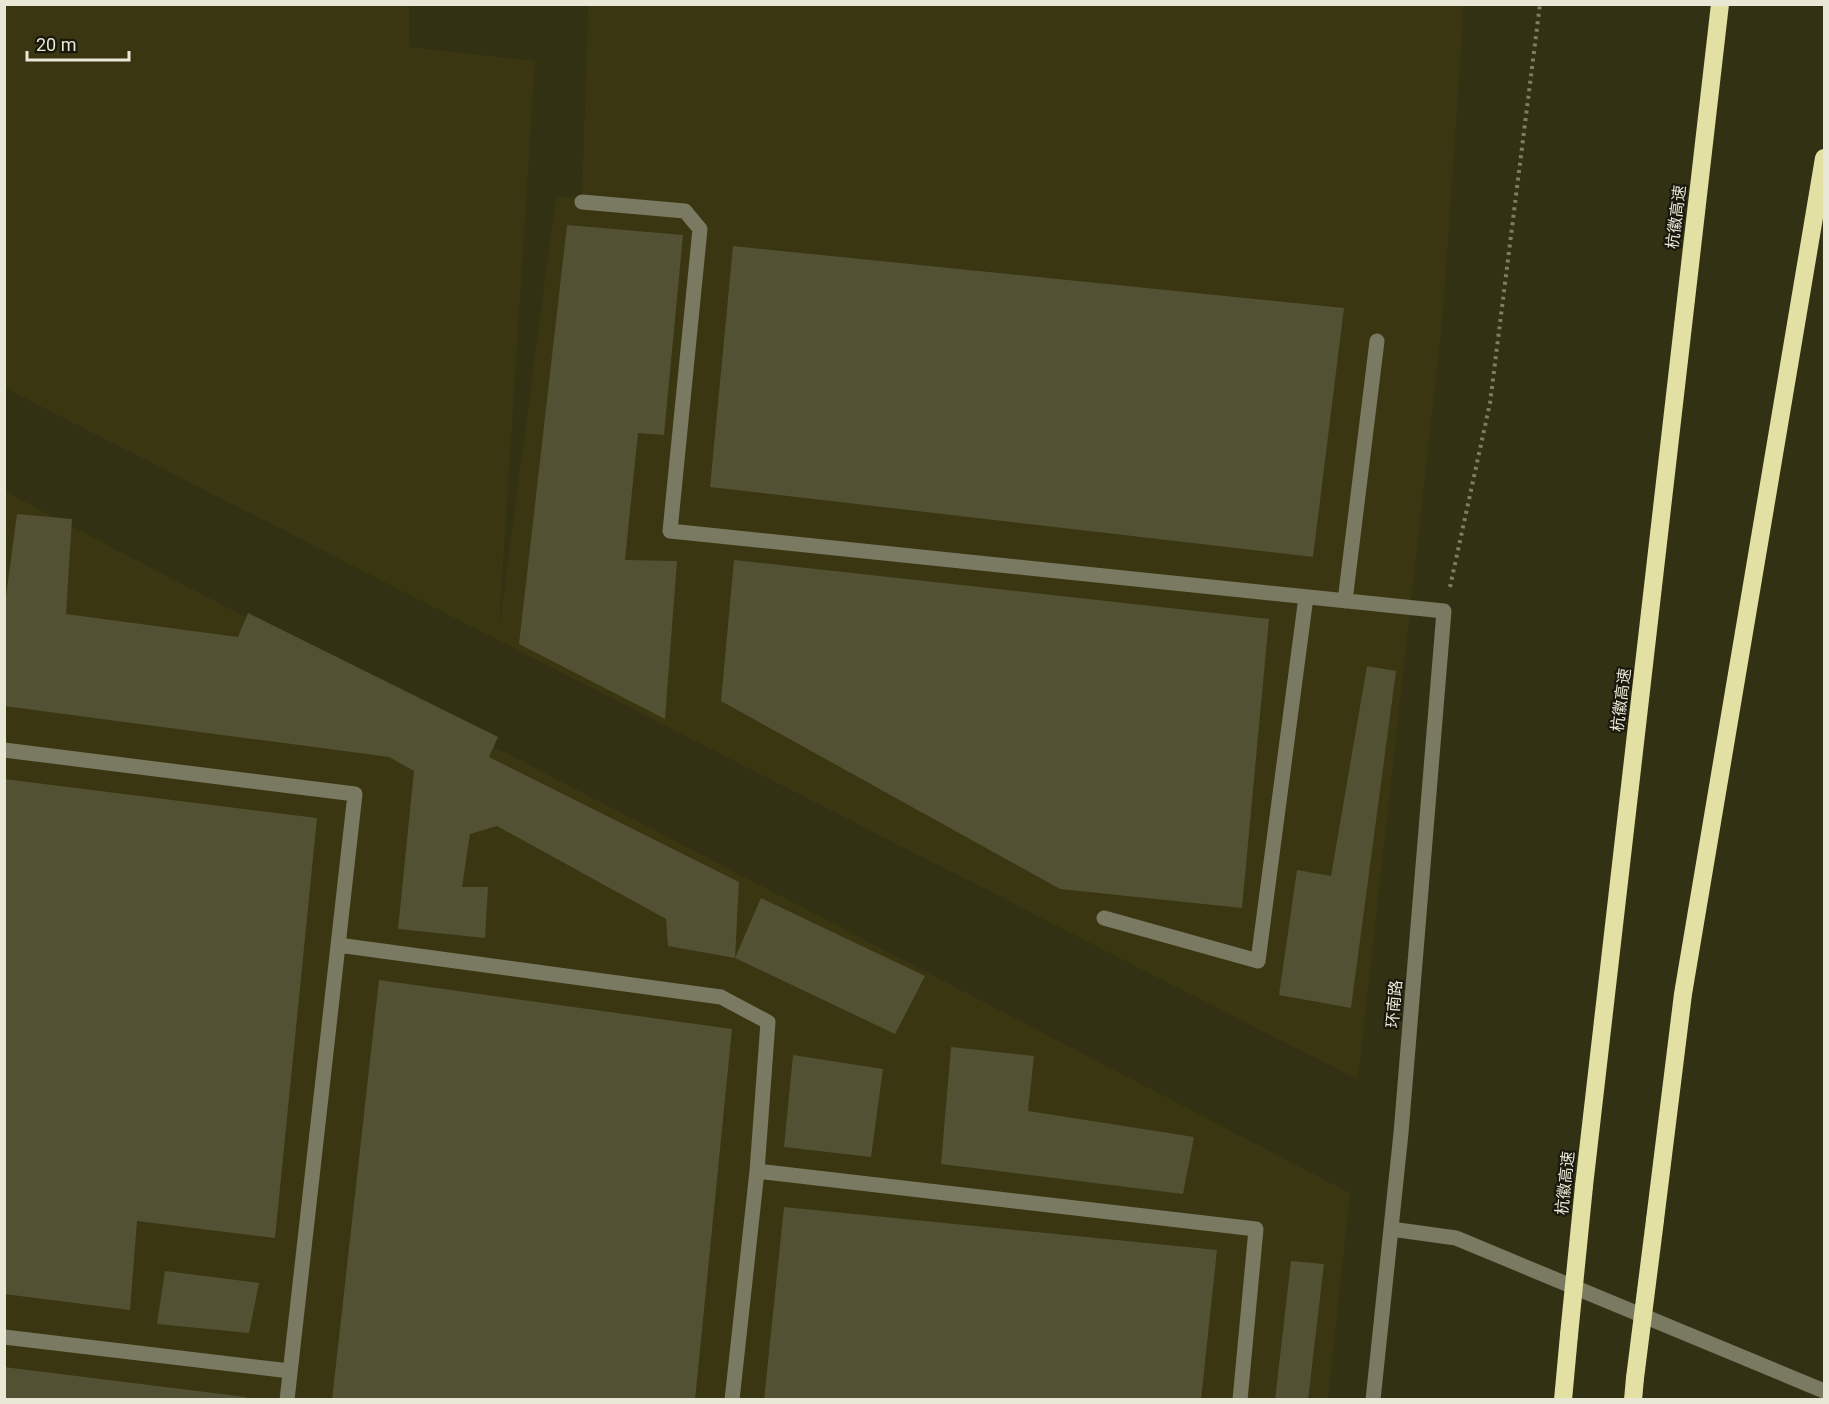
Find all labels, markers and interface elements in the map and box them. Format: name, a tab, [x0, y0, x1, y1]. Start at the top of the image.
scale bar	[27, 24, 129, 62]
text: 20 m	[36, 34, 76, 55]
street label: 杭徽高速	[1663, 184, 1689, 250]
street label: 杭徽高速	[1608, 667, 1634, 733]
street label: 环南路	[1382, 979, 1406, 1029]
street label: 杭徽高速	[1552, 1150, 1578, 1216]

